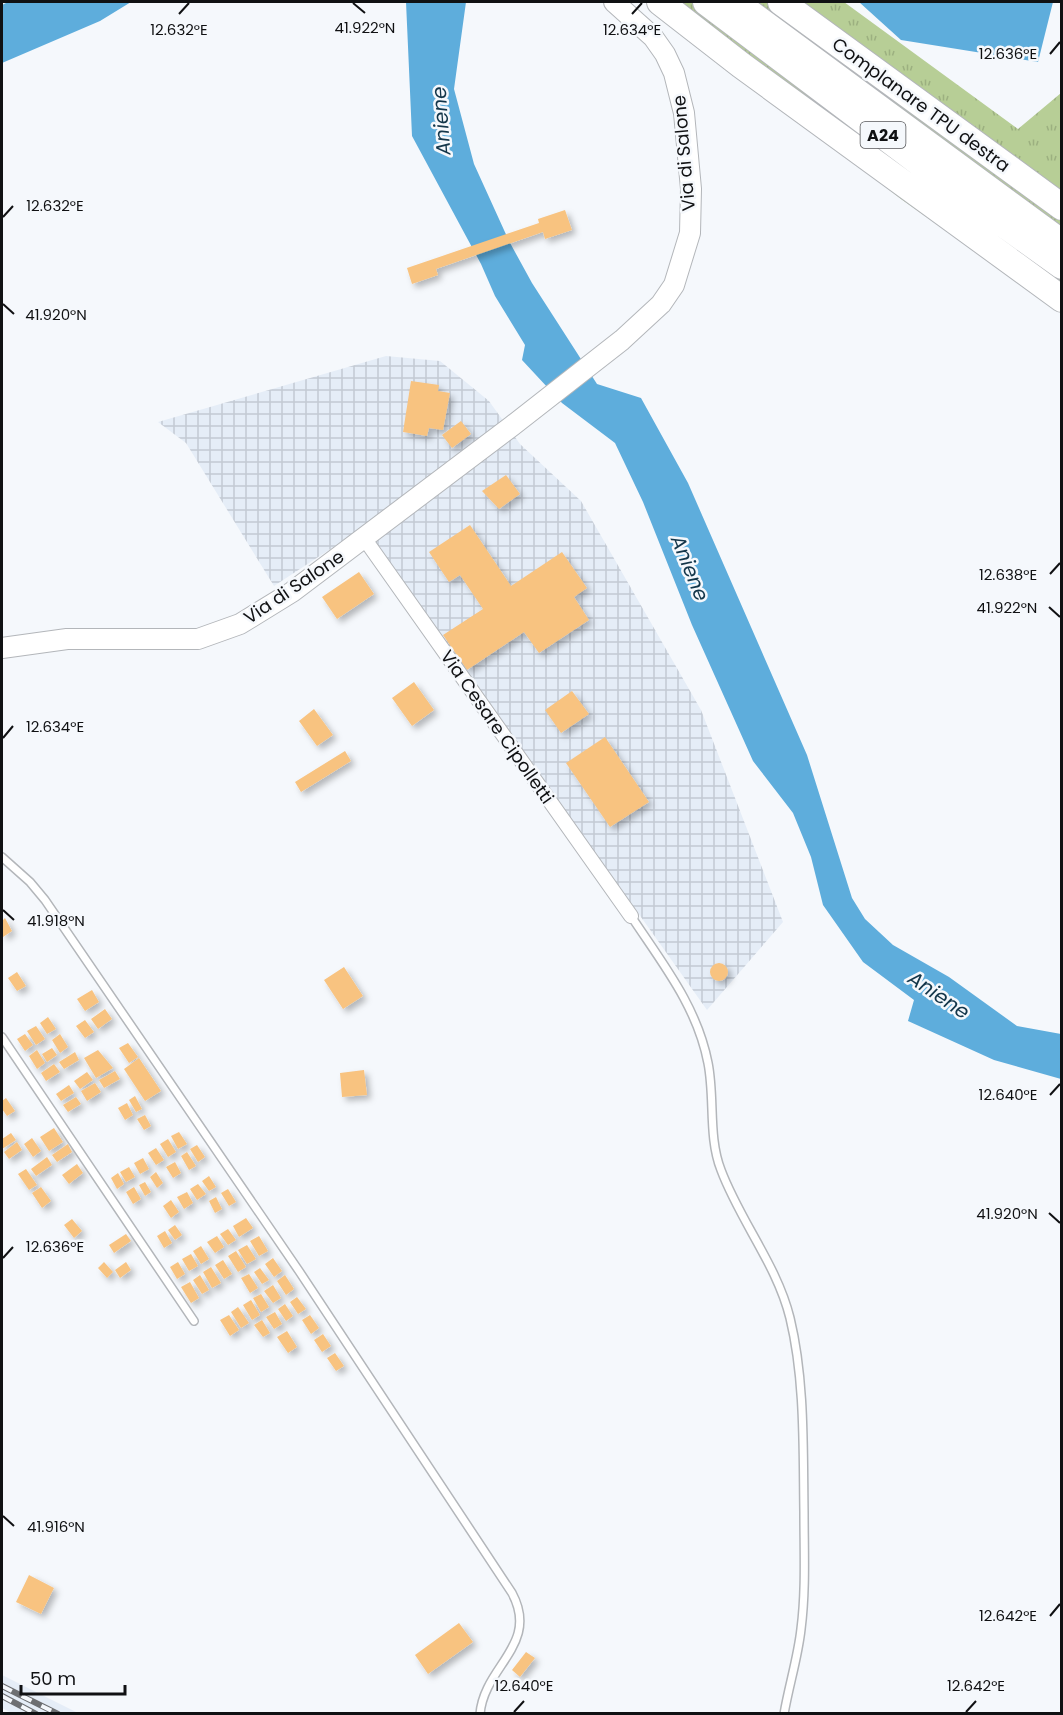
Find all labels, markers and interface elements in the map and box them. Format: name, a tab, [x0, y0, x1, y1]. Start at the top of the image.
text: 41.922°N	[335, 17, 395, 38]
text: 12.632°E	[150, 19, 208, 40]
text: 12.634°E	[603, 19, 661, 40]
street label: Complanare TPU destra	[827, 31, 1015, 178]
text: 12.636°E	[979, 43, 1037, 64]
water label: Aniene	[425, 86, 457, 157]
street label: Via di Salone	[666, 94, 701, 212]
road number: A24	[860, 122, 906, 148]
text: 12.632°E	[26, 195, 84, 216]
text: 41.920°N	[25, 304, 87, 325]
water label: Aniene	[664, 530, 716, 605]
street label: Via di Salone	[239, 544, 349, 629]
text: 12.638°E	[979, 564, 1037, 585]
text: 41.922°N	[977, 597, 1037, 618]
street label: Via Cesare Cipolletti	[435, 645, 560, 809]
text: 12.634°E	[26, 716, 84, 737]
text: 41.918°N	[27, 910, 85, 931]
water label: Aniene	[902, 964, 975, 1026]
text: 12.640°E	[979, 1084, 1037, 1105]
text: 41.920°N	[976, 1203, 1038, 1224]
text: 12.636°E	[26, 1236, 84, 1257]
text: 41.916°N	[27, 1516, 85, 1537]
text: 12.642°E	[979, 1605, 1037, 1626]
scale bar	[21, 1658, 124, 1696]
text: 50 m	[30, 1666, 76, 1691]
text: 12.640°E	[495, 1675, 553, 1696]
text: 12.642°E	[947, 1675, 1005, 1696]

